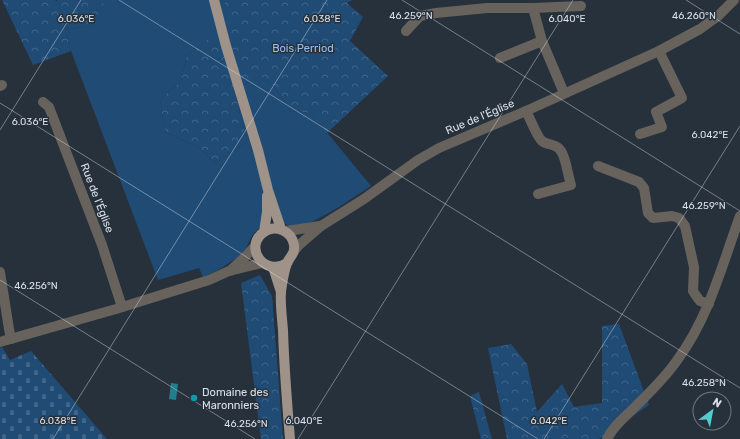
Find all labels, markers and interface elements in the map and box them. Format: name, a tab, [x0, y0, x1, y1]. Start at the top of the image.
text: 46.259°N	[389, 10, 433, 22]
text: 46.260°N	[672, 10, 716, 22]
text: 6.036°E	[58, 13, 94, 25]
text: 6.038°E	[303, 13, 341, 25]
text: 6.040°E	[548, 13, 586, 25]
park label: Bois Perriod	[272, 42, 334, 55]
street label: Rue de l'Église	[444, 97, 516, 137]
text: 6.036°E	[12, 116, 48, 128]
text: 6.042°E	[692, 129, 728, 141]
street label: Rue de l'Église	[78, 161, 116, 235]
text: 46.259°N	[682, 200, 726, 212]
text: 46.256°N	[14, 280, 58, 292]
text: 46.258°N	[682, 377, 726, 389]
place label: Domaine des Maronniers	[202, 386, 269, 412]
north arrow	[692, 391, 732, 431]
marker: Domaine des Maronniers	[189, 393, 199, 403]
text: N	[710, 395, 724, 411]
text: 6.038°E	[39, 415, 77, 427]
text: 6.040°E	[285, 415, 323, 427]
text: 6.042°E	[531, 415, 567, 427]
text: 46.256°N	[224, 418, 268, 430]

